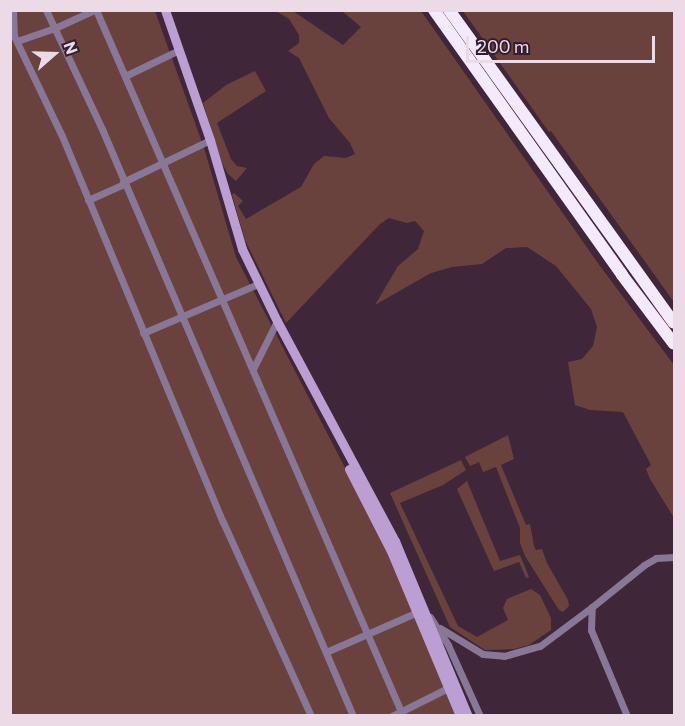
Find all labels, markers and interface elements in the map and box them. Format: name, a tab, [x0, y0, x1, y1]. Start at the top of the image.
north arrow	[24, 24, 84, 84]
scale bar	[469, 24, 658, 62]
text: 200 m	[477, 35, 530, 57]
text: N	[60, 39, 82, 57]

